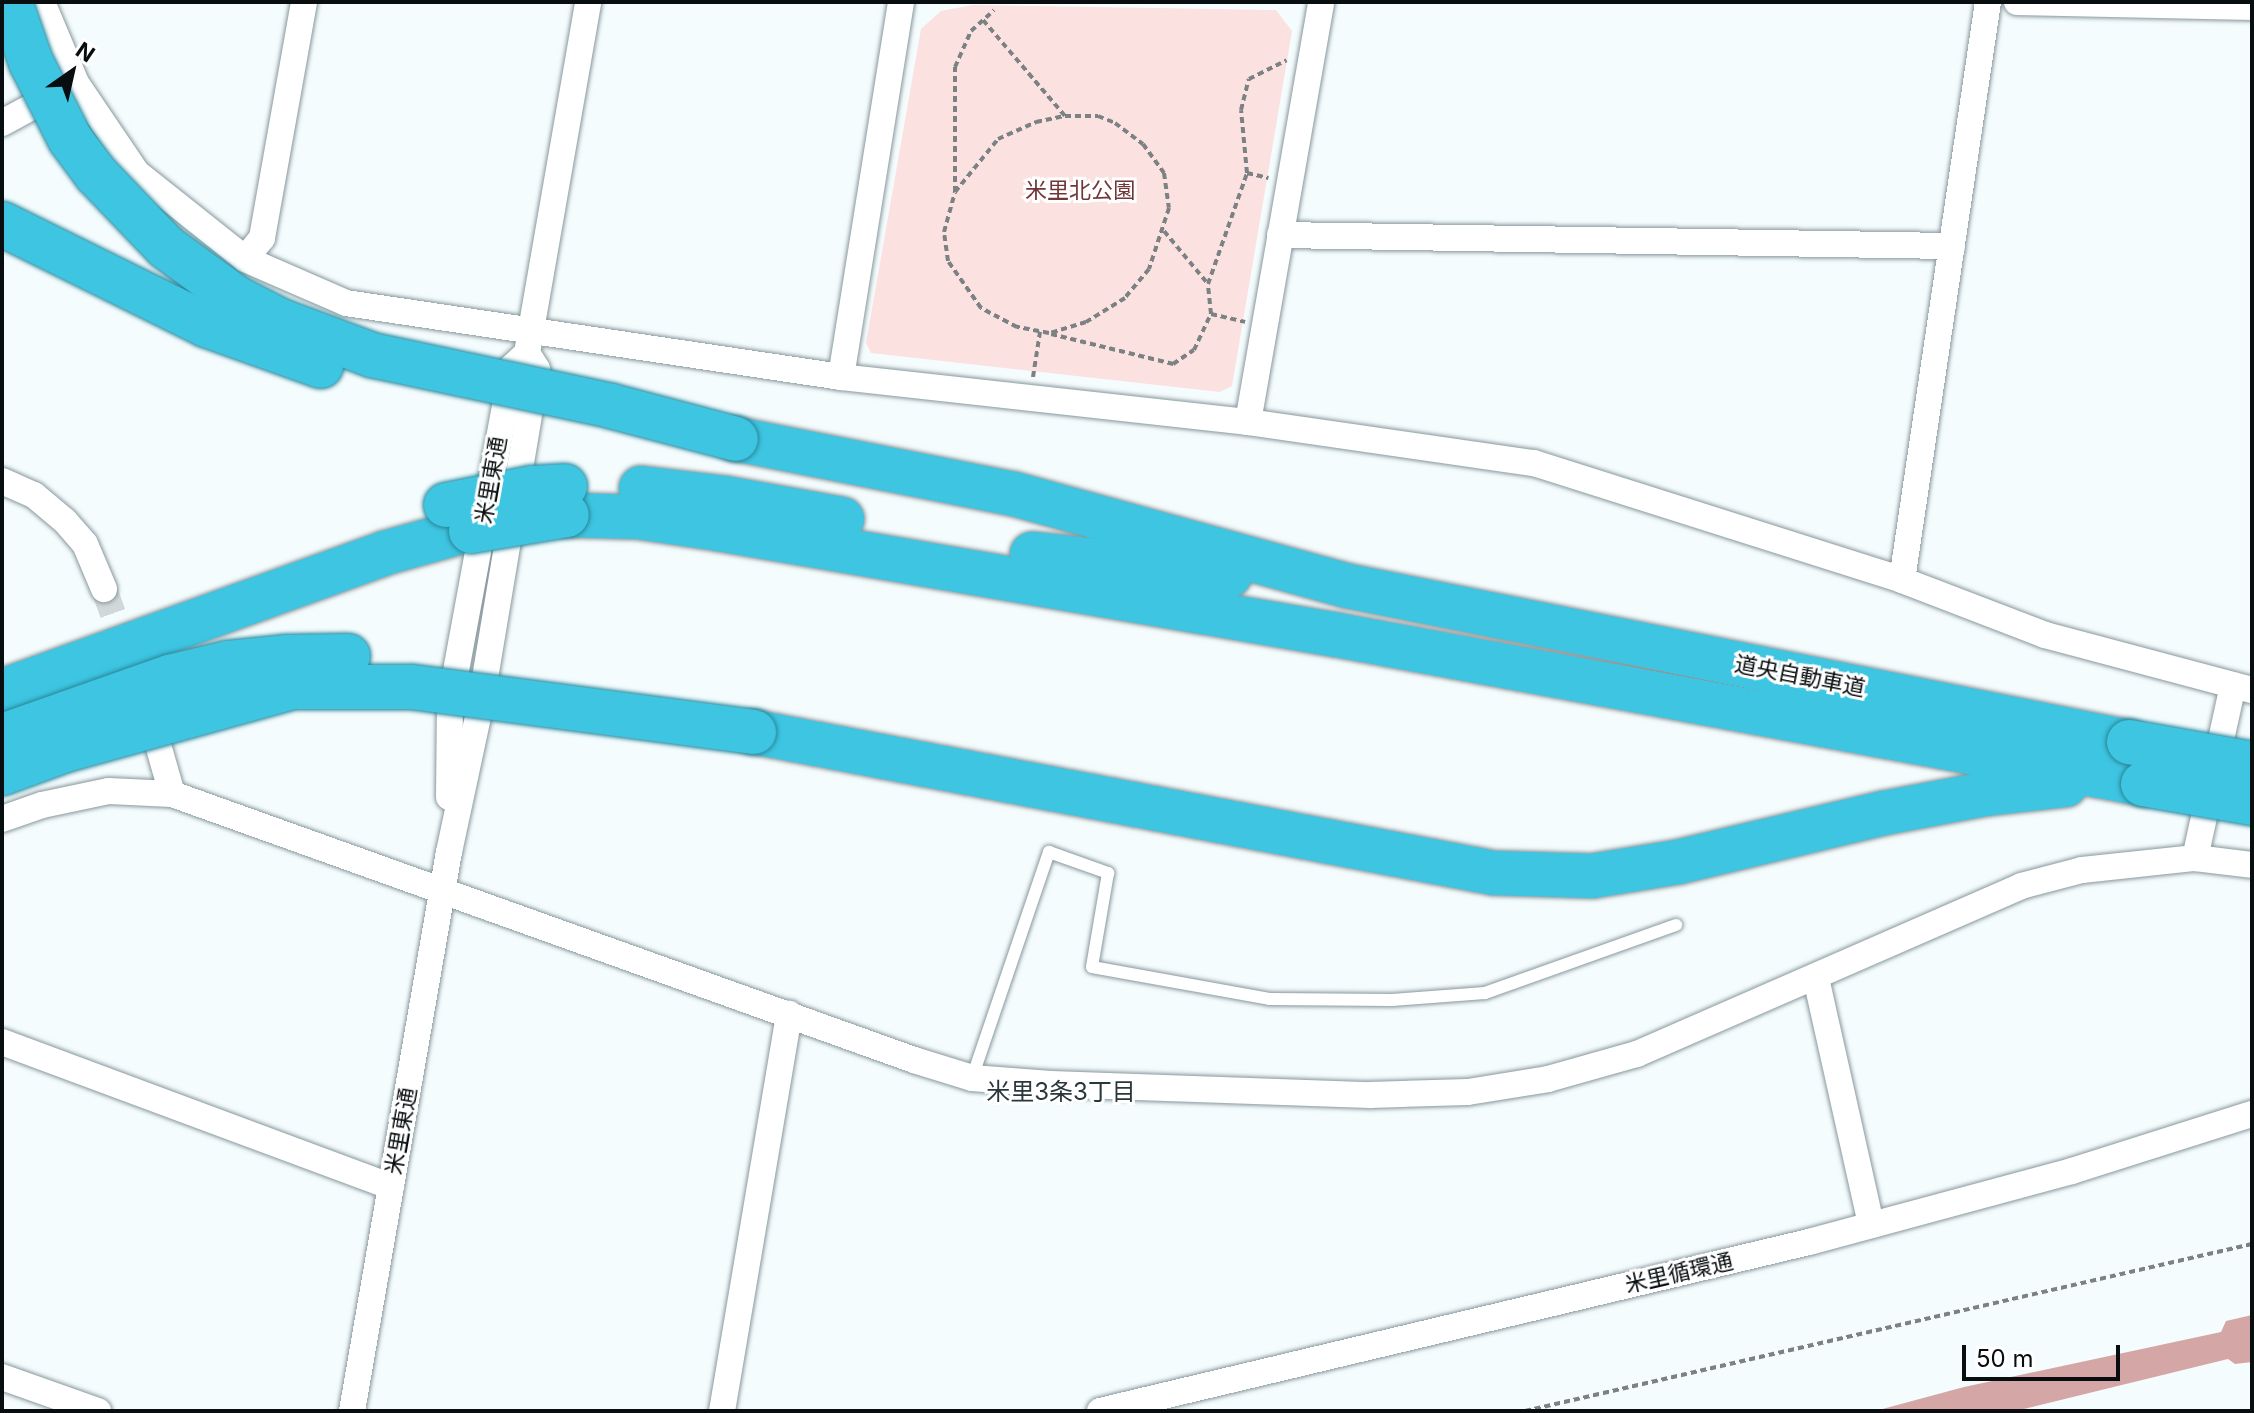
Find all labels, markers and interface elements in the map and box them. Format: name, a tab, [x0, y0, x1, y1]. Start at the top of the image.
north arrow	[32, 32, 112, 112]
text: N	[71, 37, 100, 68]
park label: 米里北公園	[1025, 178, 1135, 204]
street label: 米里東通	[470, 434, 512, 526]
street label: 道央自動車道	[1733, 650, 1867, 702]
district label: 米里3条3丁目	[986, 1078, 1136, 1106]
street label: 米里東通	[380, 1085, 422, 1177]
street label: 米里循環通	[1622, 1248, 1736, 1298]
scale bar	[1966, 1329, 2124, 1379]
text: 50 m	[1976, 1344, 2034, 1373]

